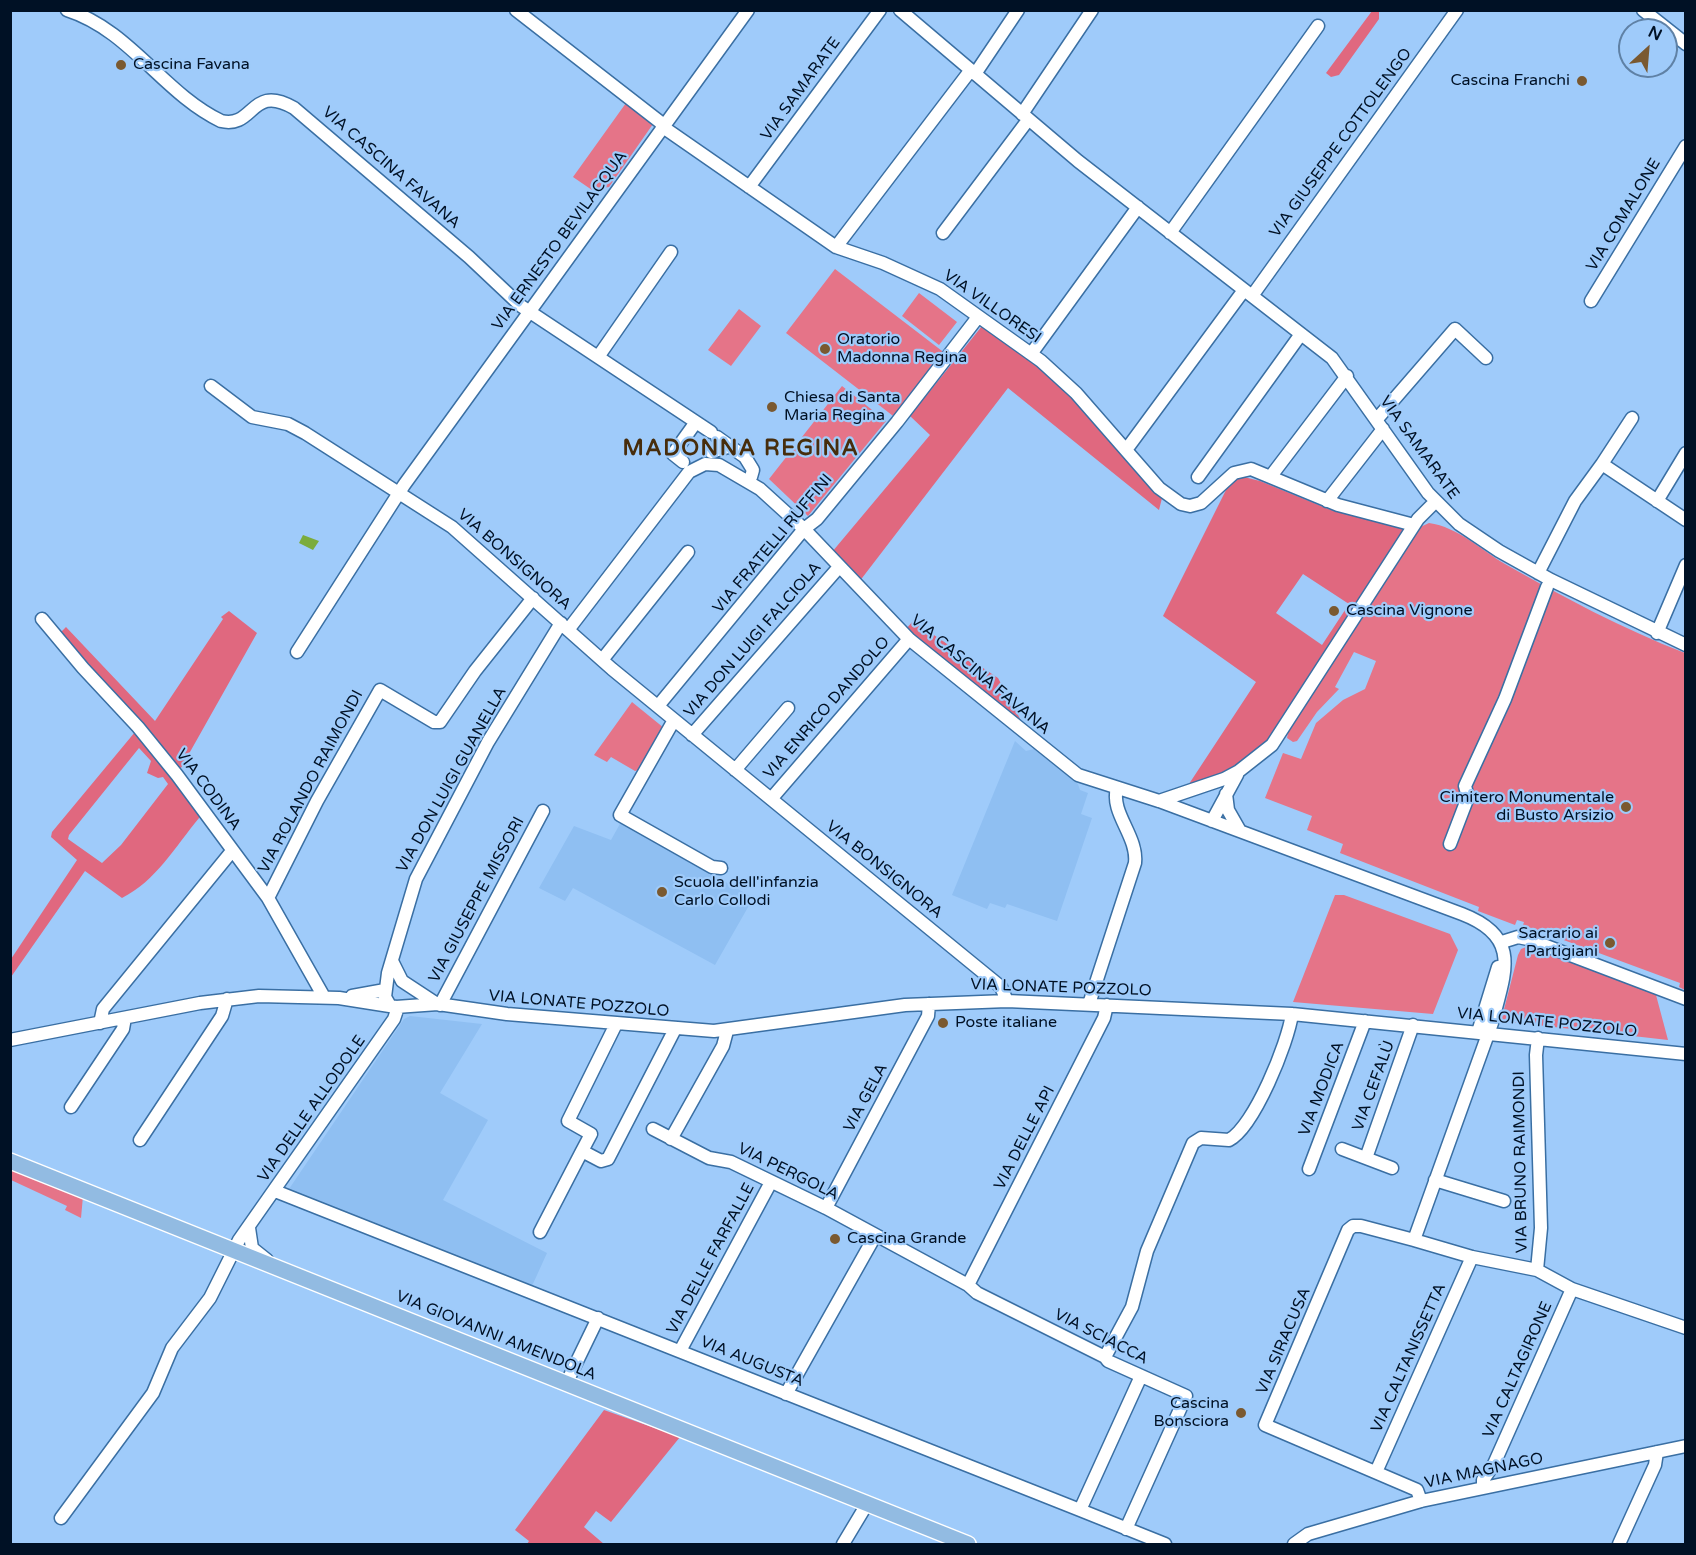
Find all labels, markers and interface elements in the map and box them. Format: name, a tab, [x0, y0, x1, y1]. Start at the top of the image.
north arrow	[1618, 18, 1678, 78]
text: N	[1645, 22, 1665, 45]
street label: VIA SAMARATE	[757, 34, 845, 144]
street label: VIA GIUSEPPE COTTOLENGO	[1266, 45, 1416, 241]
place label: Cascina Favana	[133, 55, 250, 75]
marker: Cascina Favana	[114, 58, 128, 72]
place label: Cascina Franchi	[1450, 71, 1570, 91]
marker: Cascina Franchi	[1575, 74, 1589, 88]
street label: VIA CASCINA FAVANA	[318, 103, 464, 233]
street label: VIA ERNESTO BEVILACQUA	[488, 147, 632, 335]
street label: VIA COMALONE	[1583, 155, 1665, 275]
street label: VIA VILLORESI	[939, 266, 1045, 348]
place label: Oratorio Madonna Regina	[837, 330, 967, 368]
marker: Oratorio Madonna Regina	[818, 342, 832, 356]
place label: Chiesa di Santa Maria Regina	[784, 388, 900, 426]
street label: VIA SAMARATE	[1375, 393, 1463, 503]
marker: Chiesa di Santa Maria Regina	[765, 400, 779, 414]
district label: MADONNA REGINA	[622, 436, 860, 462]
street label: VIA FRATELLI RUFFINI	[709, 470, 837, 618]
street label: VIA BONSIGNORA	[453, 505, 575, 615]
street label: VIA DON LUIGI FALCIOLA	[680, 558, 826, 722]
place label: Cascina Vignone	[1346, 601, 1472, 621]
marker: Cascina Vignone	[1327, 604, 1341, 618]
street label: VIA CASCINA FAVANA	[906, 611, 1054, 739]
street label: VIA ENRICO DANDOLO	[760, 633, 894, 783]
street label: VIA DON LUIGI GUANELLA	[393, 684, 511, 876]
street label: VIA ROLANDO RAIMONDI	[254, 687, 368, 877]
street label: VIA CODINA	[171, 746, 245, 834]
place label: Cimitero Monumentale di Busto Arsizio	[1440, 788, 1614, 826]
marker: Cimitero Monumentale di Busto Arsizio	[1619, 800, 1633, 814]
street label: VIA GIUSEPPE MISSORI	[425, 814, 529, 986]
street label: VIA BONSIGNORA	[822, 817, 946, 923]
place label: Scuola dell'infanzia Carlo Collodi	[674, 873, 819, 911]
marker: Scuola dell'infanzia Carlo Collodi	[655, 885, 669, 899]
place label: Sacrario ai Partigiani	[1519, 924, 1598, 962]
marker: Sacrario ai Partigiani	[1603, 936, 1617, 950]
street label: VIA LONATE POZZOLO	[970, 975, 1152, 1001]
street label: VIA LONATE POZZOLO	[488, 987, 670, 1021]
street label: VIA LONATE POZZOLO	[1456, 1004, 1638, 1042]
place label: Poste italiane	[955, 1013, 1057, 1033]
marker: Poste italiane	[936, 1016, 950, 1030]
street label: VIA DELLE ALLODOLE	[254, 1032, 370, 1186]
street label: VIA CEFALÙ	[1349, 1038, 1399, 1134]
street label: VIA MODICA	[1295, 1039, 1349, 1139]
street label: VIA GELA	[840, 1060, 892, 1136]
street label: VIA BRUNO RAIMONDI	[1510, 1071, 1532, 1253]
street label: VIA DELLE API	[991, 1083, 1059, 1193]
street label: VIA PERGOLA	[734, 1139, 842, 1205]
street label: VIA DELLE FARFALLE	[663, 1180, 759, 1338]
place label: Cascina Grande	[847, 1229, 966, 1249]
marker: Cascina Grande	[828, 1232, 842, 1246]
street label: VIA CALTANISSETTA	[1367, 1280, 1451, 1436]
street label: VIA SIRACUSA	[1253, 1285, 1315, 1397]
street label: VIA GIOVANNI AMENDOLA	[393, 1287, 599, 1385]
street label: VIA CALTAGIRONE	[1479, 1299, 1557, 1441]
street label: VIA SCIACCA	[1051, 1305, 1151, 1369]
street label: VIA AUGUSTA	[698, 1333, 806, 1391]
place label: Cascina Bonsciora	[1153, 1394, 1229, 1432]
marker: Cascina Bonsciora	[1234, 1406, 1248, 1420]
street label: VIA MAGNAGO	[1423, 1449, 1545, 1493]

